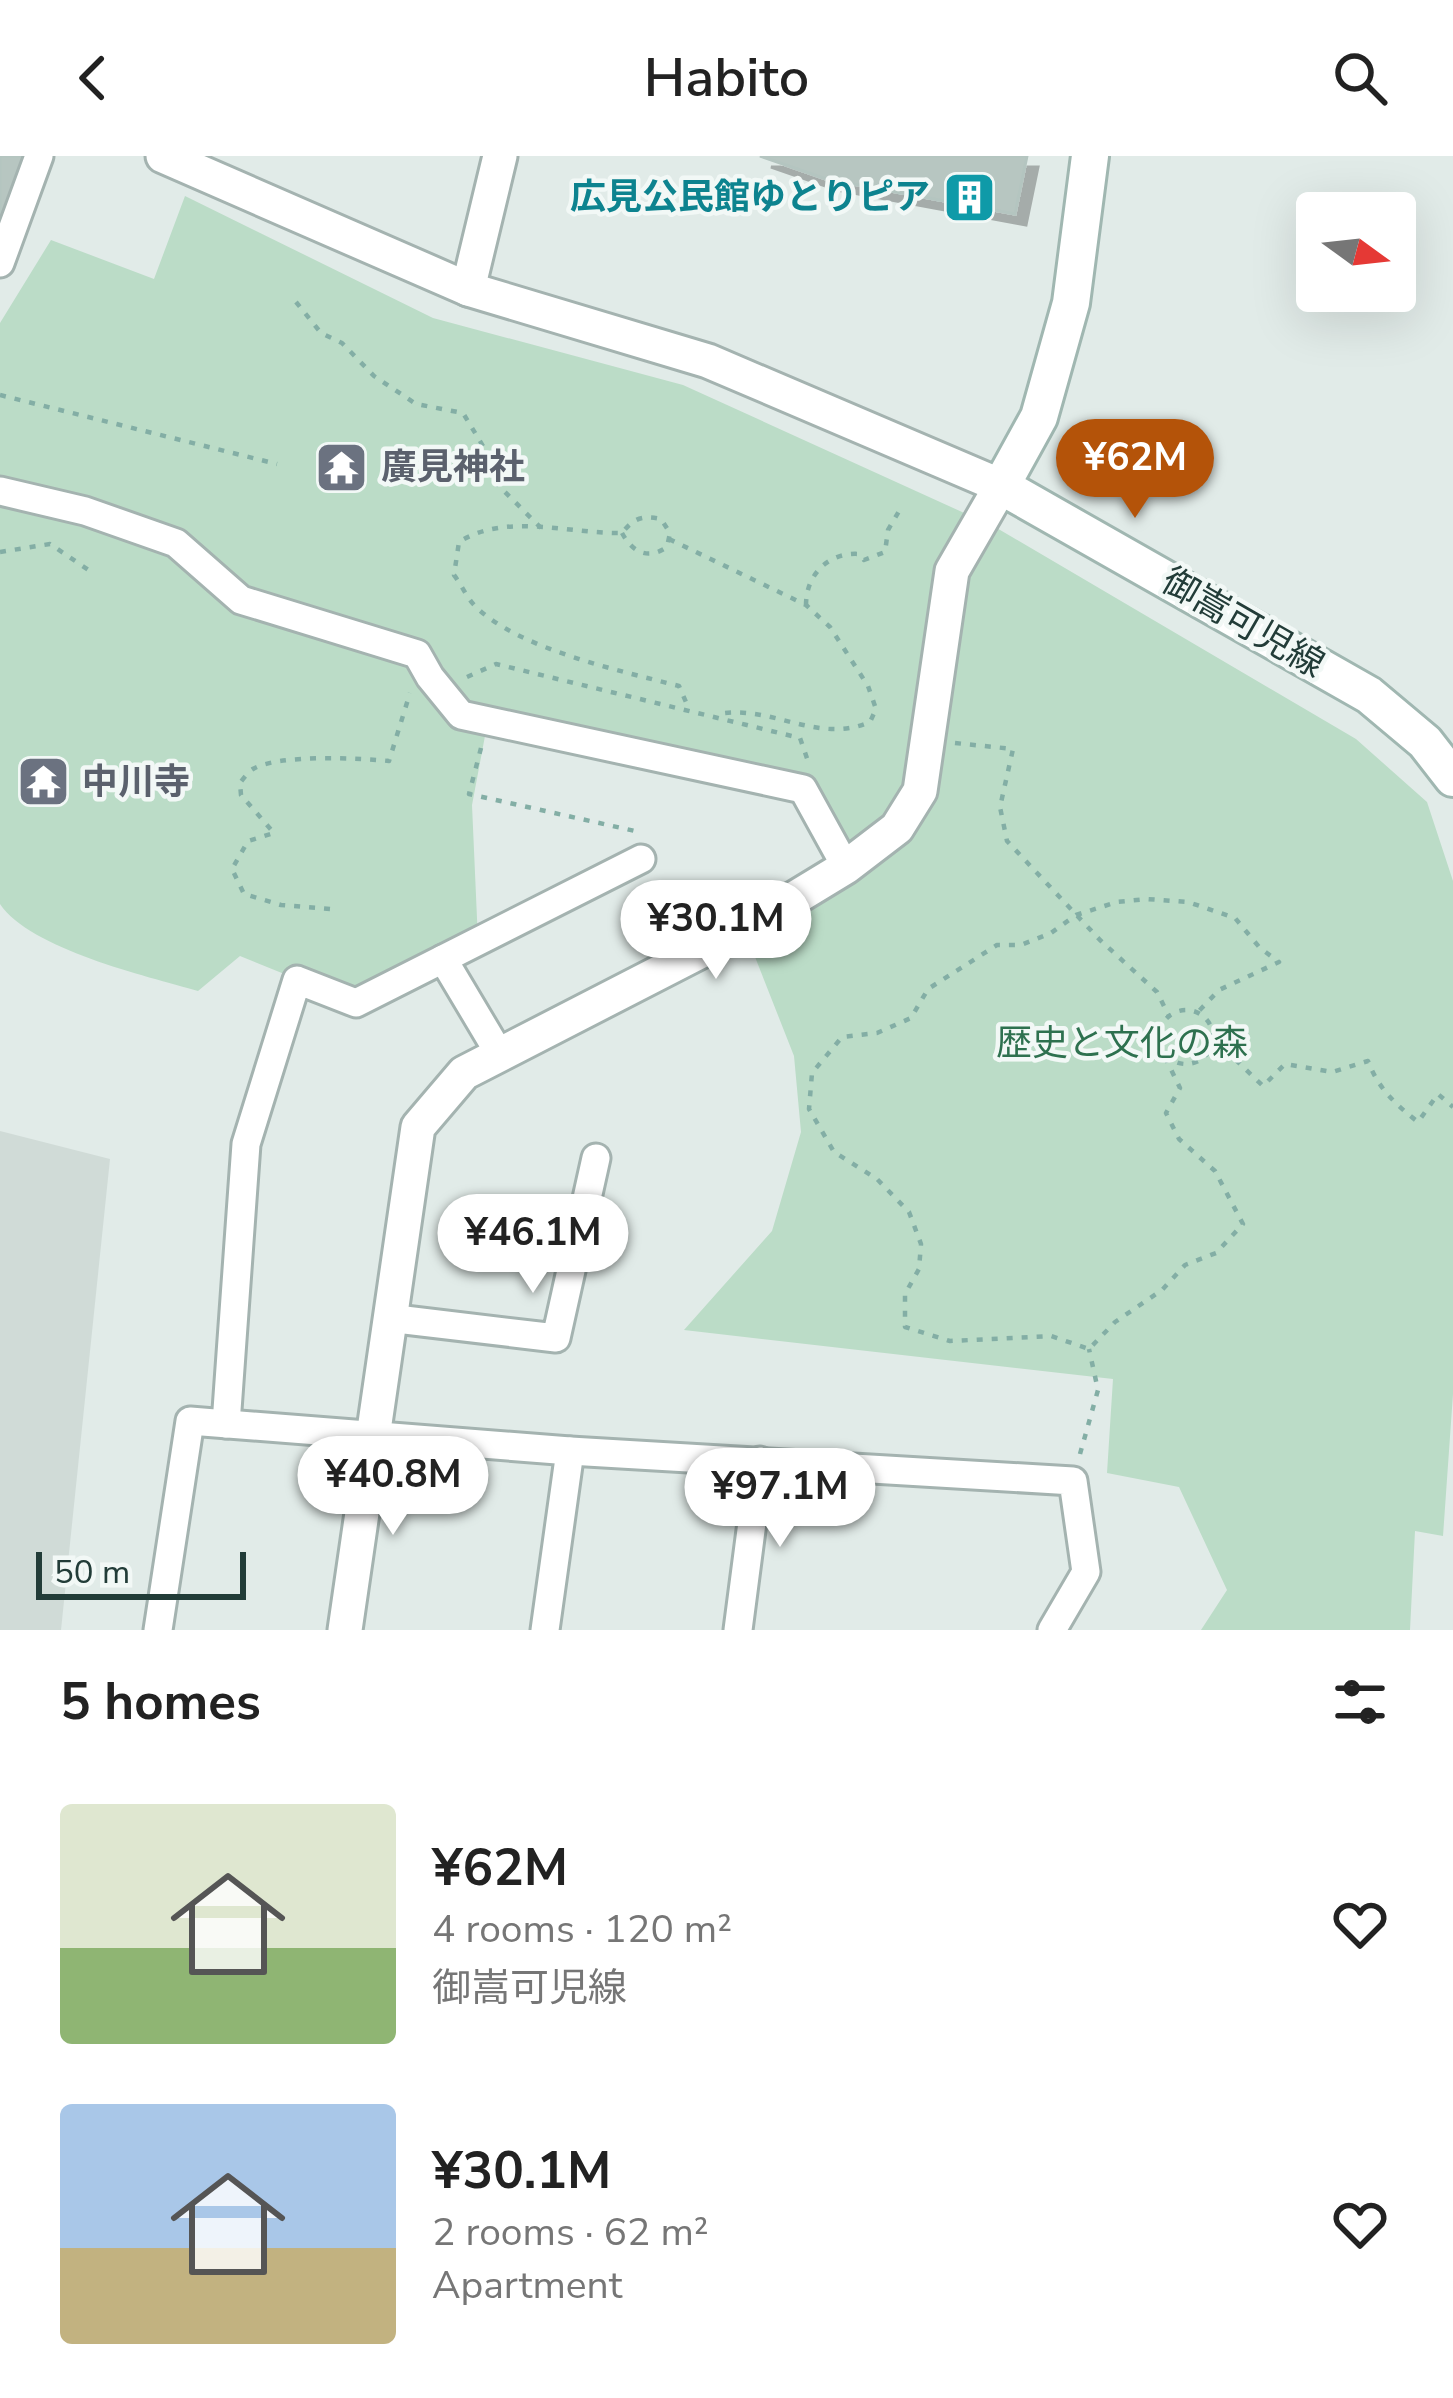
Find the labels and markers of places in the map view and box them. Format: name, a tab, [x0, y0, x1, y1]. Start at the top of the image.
building icon: 広見公民館ゆとりピア	[941, 169, 997, 225]
place label: 広見公民館ゆとりピア	[570, 173, 930, 222]
pin: ¥62M	[1064, 419, 1206, 521]
temple icon: 廣見神社	[314, 439, 370, 495]
place label: 廣見神社	[381, 443, 525, 492]
temple icon: 中川寺	[15, 754, 71, 810]
place label: 中川寺	[82, 758, 190, 807]
pin: ¥30.1M	[618, 880, 814, 982]
pin: ¥46.1M	[435, 1194, 631, 1296]
pin: ¥40.8M	[295, 1436, 491, 1538]
pin: ¥97.1M	[682, 1448, 878, 1550]

